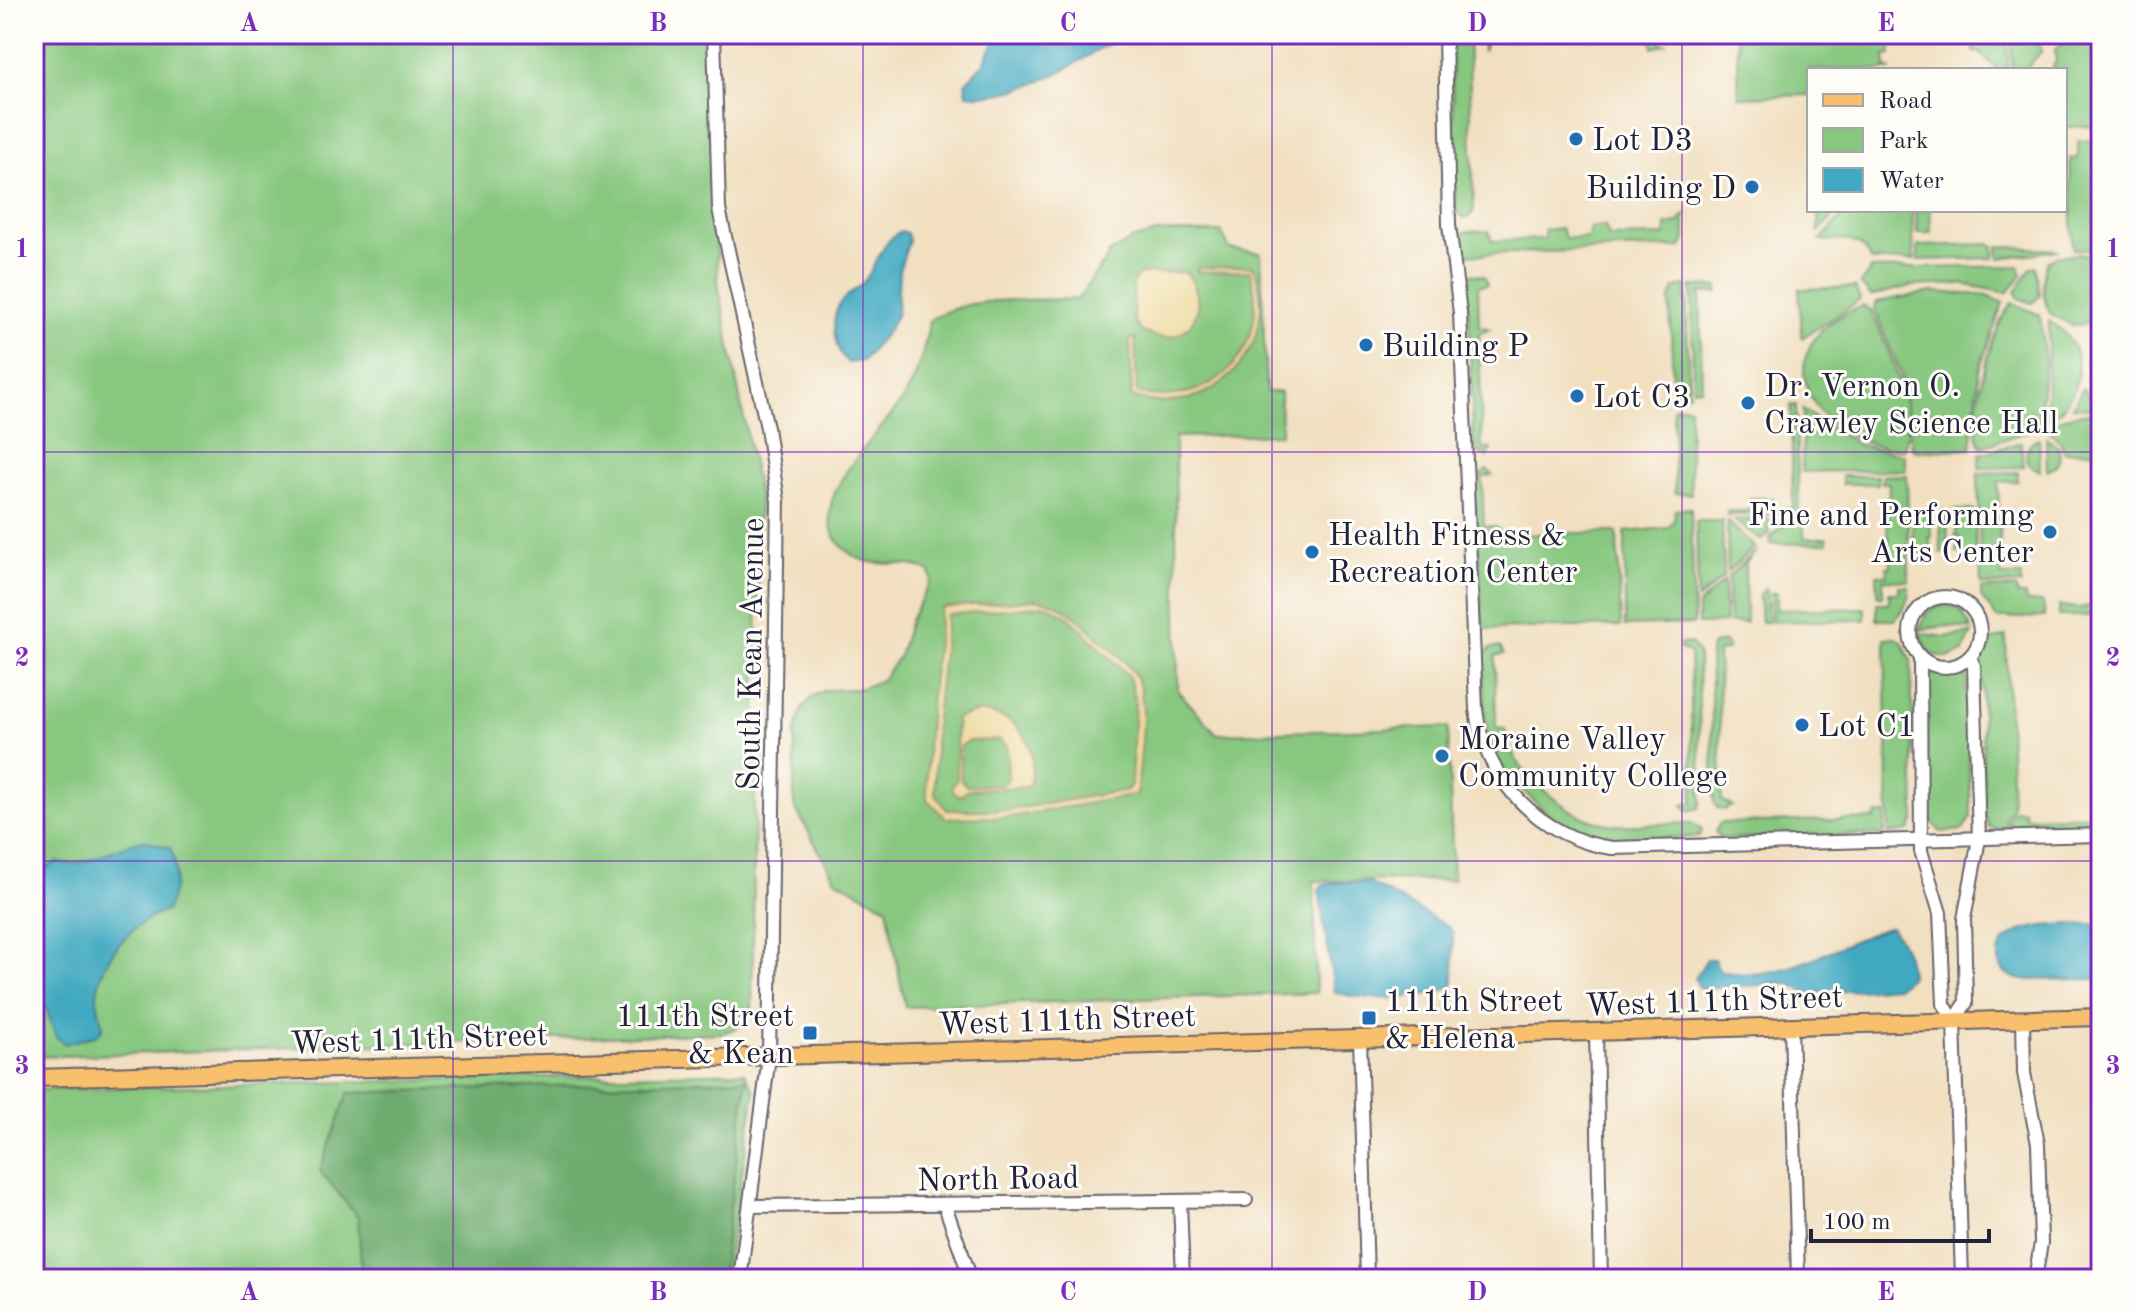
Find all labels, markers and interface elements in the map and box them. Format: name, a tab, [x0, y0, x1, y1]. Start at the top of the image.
text: A	[239, 11, 259, 37]
text: B	[649, 11, 667, 37]
text: C	[1059, 11, 1077, 37]
text: D	[1467, 11, 1487, 37]
text: E	[1877, 11, 1895, 37]
legend	[1807, 68, 2067, 212]
text: Road	[1879, 90, 1932, 114]
place label: Lot D3	[1592, 126, 1693, 158]
marker: Lot D3	[1567, 130, 1585, 148]
text: Park	[1879, 130, 1928, 154]
text: Water	[1879, 170, 1944, 194]
place label: Building D	[1586, 174, 1736, 206]
marker: Building D	[1743, 178, 1761, 196]
text: 1	[14, 237, 30, 263]
text: 1	[2105, 237, 2121, 263]
place label: Building P	[1382, 332, 1529, 364]
marker: Building P	[1357, 336, 1375, 354]
place label: Dr. Vernon O. Crawley Science Hall	[1764, 372, 2058, 441]
place label: Lot C3	[1593, 383, 1690, 415]
marker: Lot C3	[1568, 387, 1586, 405]
marker: Dr. Vernon O. Crawley Science Hall	[1739, 394, 1757, 412]
place label: Fine and Performing Arts Center	[1748, 501, 2034, 570]
street label: South Kean Avenue	[735, 517, 771, 791]
place label: Health Fitness & Recreation Center	[1328, 521, 1578, 590]
marker: Fine and Performing Arts Center	[2041, 523, 2059, 541]
marker: Health Fitness & Recreation Center	[1303, 543, 1321, 561]
text: 2	[14, 646, 30, 672]
text: 2	[2105, 646, 2121, 672]
place label: Lot C1	[1818, 712, 1915, 744]
marker: Lot C1	[1793, 716, 1811, 734]
place label: Moraine Valley Community College	[1458, 725, 1728, 794]
marker: Moraine Valley Community College	[1433, 747, 1451, 765]
street label: West 111th Street	[1585, 983, 1844, 1023]
place label: 111th Street & Helena	[1385, 987, 1563, 1056]
place label: 111th Street & Kean	[616, 1002, 794, 1071]
street label: West 111th Street	[938, 1002, 1197, 1042]
marker: 111th Street & Helena	[1360, 1009, 1378, 1027]
street label: West 111th Street	[290, 1021, 549, 1061]
marker: 111th Street & Kean	[801, 1024, 819, 1042]
text: 3	[14, 1054, 30, 1080]
text: 3	[2105, 1054, 2121, 1080]
street label: North Road	[917, 1164, 1080, 1198]
scale bar	[1811, 1193, 1989, 1243]
text: 100 m	[1823, 1211, 1891, 1235]
text: A	[239, 1280, 259, 1306]
text: B	[649, 1280, 667, 1306]
text: C	[1059, 1280, 1077, 1306]
text: D	[1467, 1280, 1487, 1306]
text: E	[1877, 1280, 1895, 1306]

